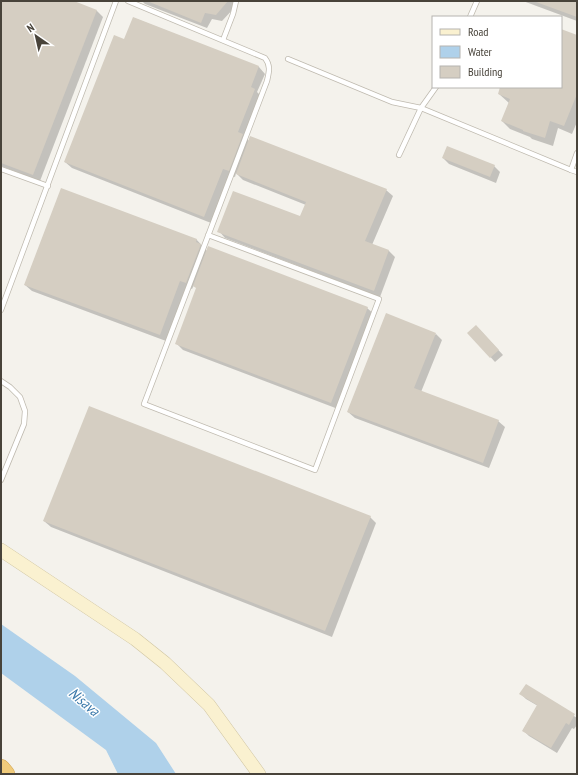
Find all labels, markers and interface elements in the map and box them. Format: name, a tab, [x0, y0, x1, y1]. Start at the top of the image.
north arrow	[16, 16, 56, 56]
legend	[432, 16, 562, 88]
text: N	[24, 20, 37, 35]
text: Road	[468, 24, 488, 39]
text: Water	[468, 44, 493, 59]
text: Building	[468, 64, 503, 79]
water label: Nisava	[65, 683, 104, 721]

